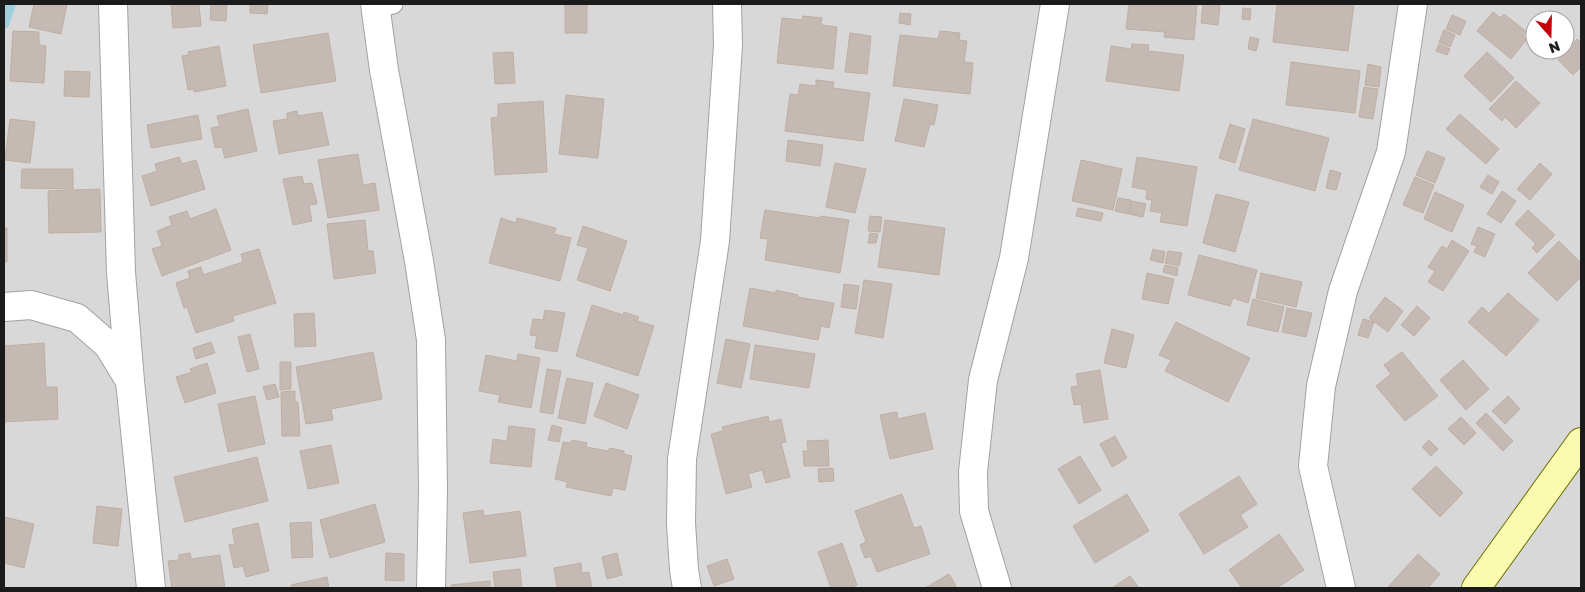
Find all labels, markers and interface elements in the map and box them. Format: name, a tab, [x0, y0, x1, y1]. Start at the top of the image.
north arrow	[1525, 10, 1575, 60]
text: N	[1547, 38, 1563, 57]

